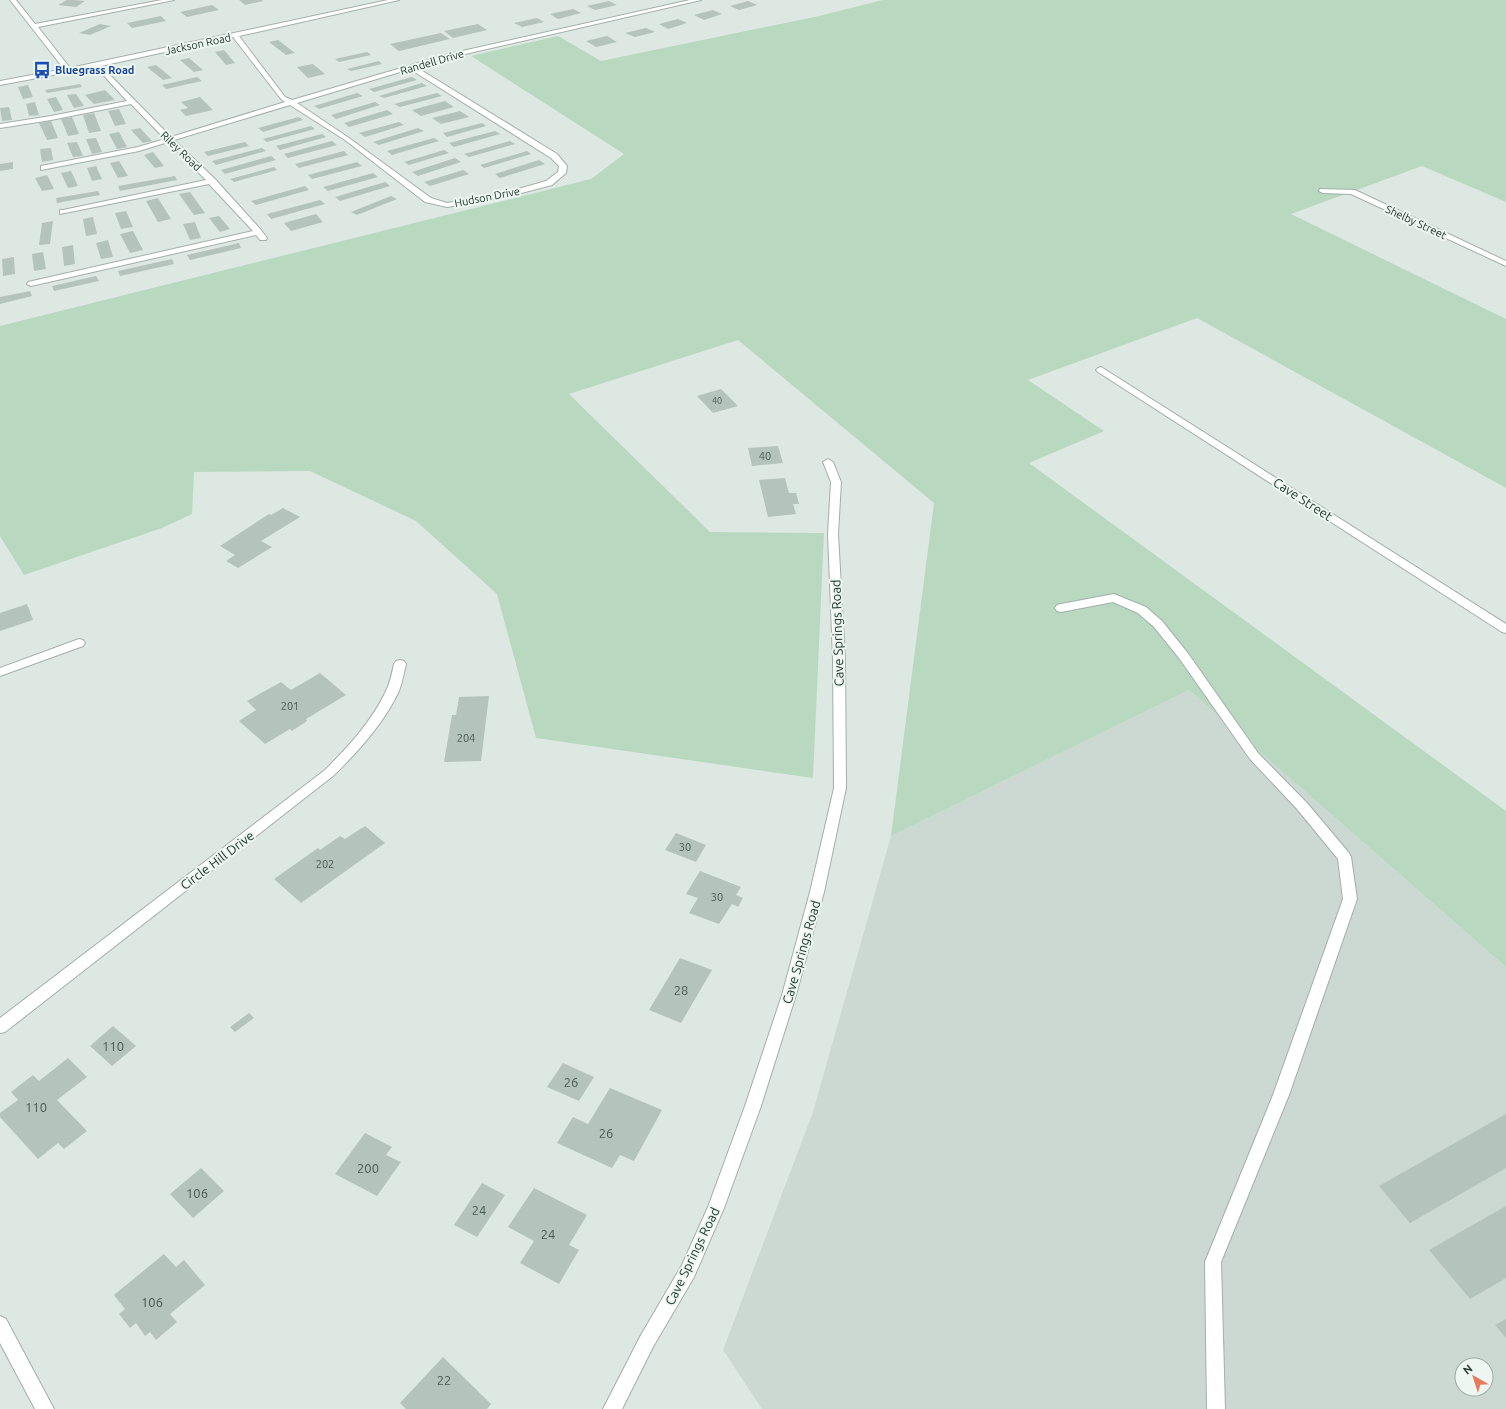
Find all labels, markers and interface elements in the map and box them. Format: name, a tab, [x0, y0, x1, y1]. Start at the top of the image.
street label: Jackson Road	[164, 31, 232, 57]
street label: Randell Drive	[399, 47, 465, 77]
bus stop icon: Bluegrass Road	[32, 60, 52, 80]
place label: Bluegrass Road	[55, 64, 134, 76]
street label: Riley Road	[158, 129, 204, 173]
street label: Hudson Drive	[453, 185, 521, 209]
street label: Shelby Street	[1384, 203, 1449, 242]
house number: 40	[712, 396, 722, 406]
house number: 40	[759, 450, 771, 462]
street label: Cave Street	[1271, 475, 1335, 523]
street label: Cave Springs Road	[828, 579, 846, 687]
house number: 201	[281, 700, 299, 712]
house number: 204	[457, 732, 475, 744]
street label: Circle Hill Drive	[177, 828, 257, 892]
house number: 30	[679, 841, 691, 853]
house number: 202	[316, 858, 334, 870]
house number: 30	[711, 891, 723, 903]
street label: Cave Springs Road	[780, 899, 822, 1005]
house number: 28	[674, 983, 688, 997]
house number: 110	[102, 1039, 124, 1053]
house number: 26	[564, 1075, 578, 1089]
house number: 110	[25, 1100, 47, 1114]
house number: 26	[599, 1126, 613, 1140]
house number: 200	[357, 1161, 379, 1175]
house number: 106	[186, 1186, 208, 1200]
house number: 24	[472, 1203, 486, 1217]
street label: Cave Springs Road	[662, 1205, 722, 1307]
house number: 24	[541, 1227, 555, 1241]
house number: 106	[141, 1295, 163, 1309]
north arrow	[1454, 1357, 1494, 1397]
text: N	[1461, 1362, 1475, 1376]
house number: 22	[437, 1373, 451, 1387]

